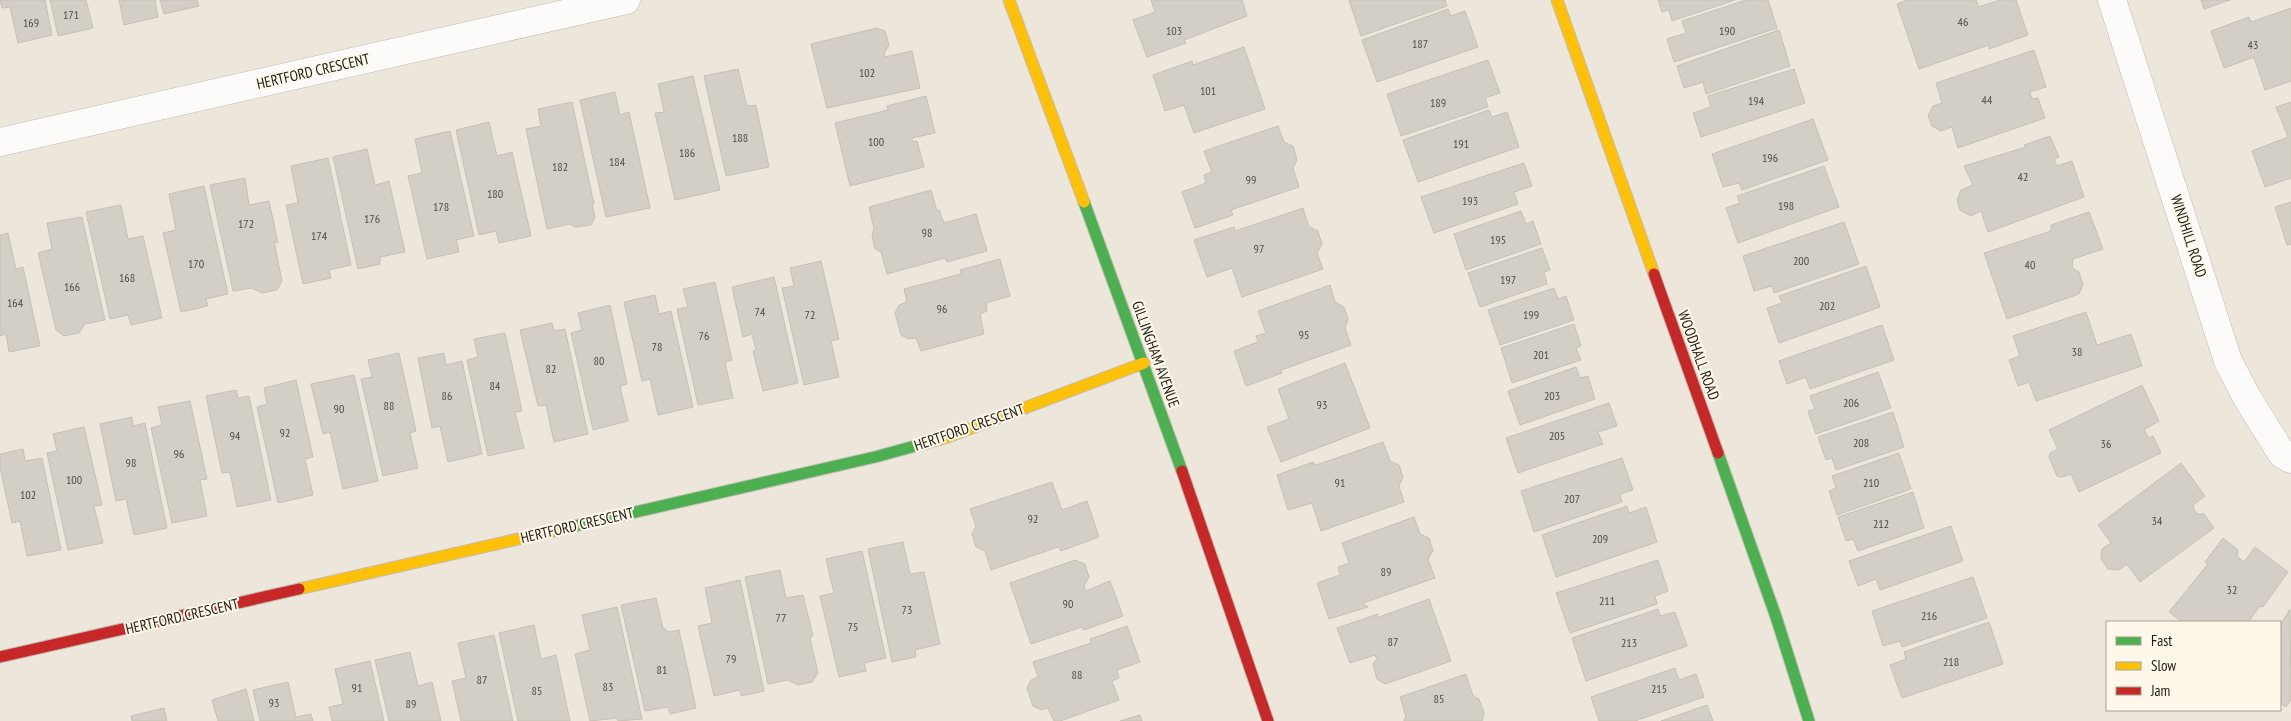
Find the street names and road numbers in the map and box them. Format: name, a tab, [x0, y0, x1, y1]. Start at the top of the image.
street label: HERTFORD CRESCENT	[255, 49, 372, 93]
street label: WINDHILL ROAD	[2167, 192, 2211, 280]
street label: GILLINGHAM AVENUE	[1128, 298, 1184, 410]
street label: WOODHALL ROAD	[1674, 308, 1724, 403]
street label: HERTFORD CRESCENT	[911, 399, 1027, 455]
street label: HERTFORD CRESCENT	[519, 503, 636, 547]
street label: HERTFORD CRESCENT	[124, 594, 241, 638]

